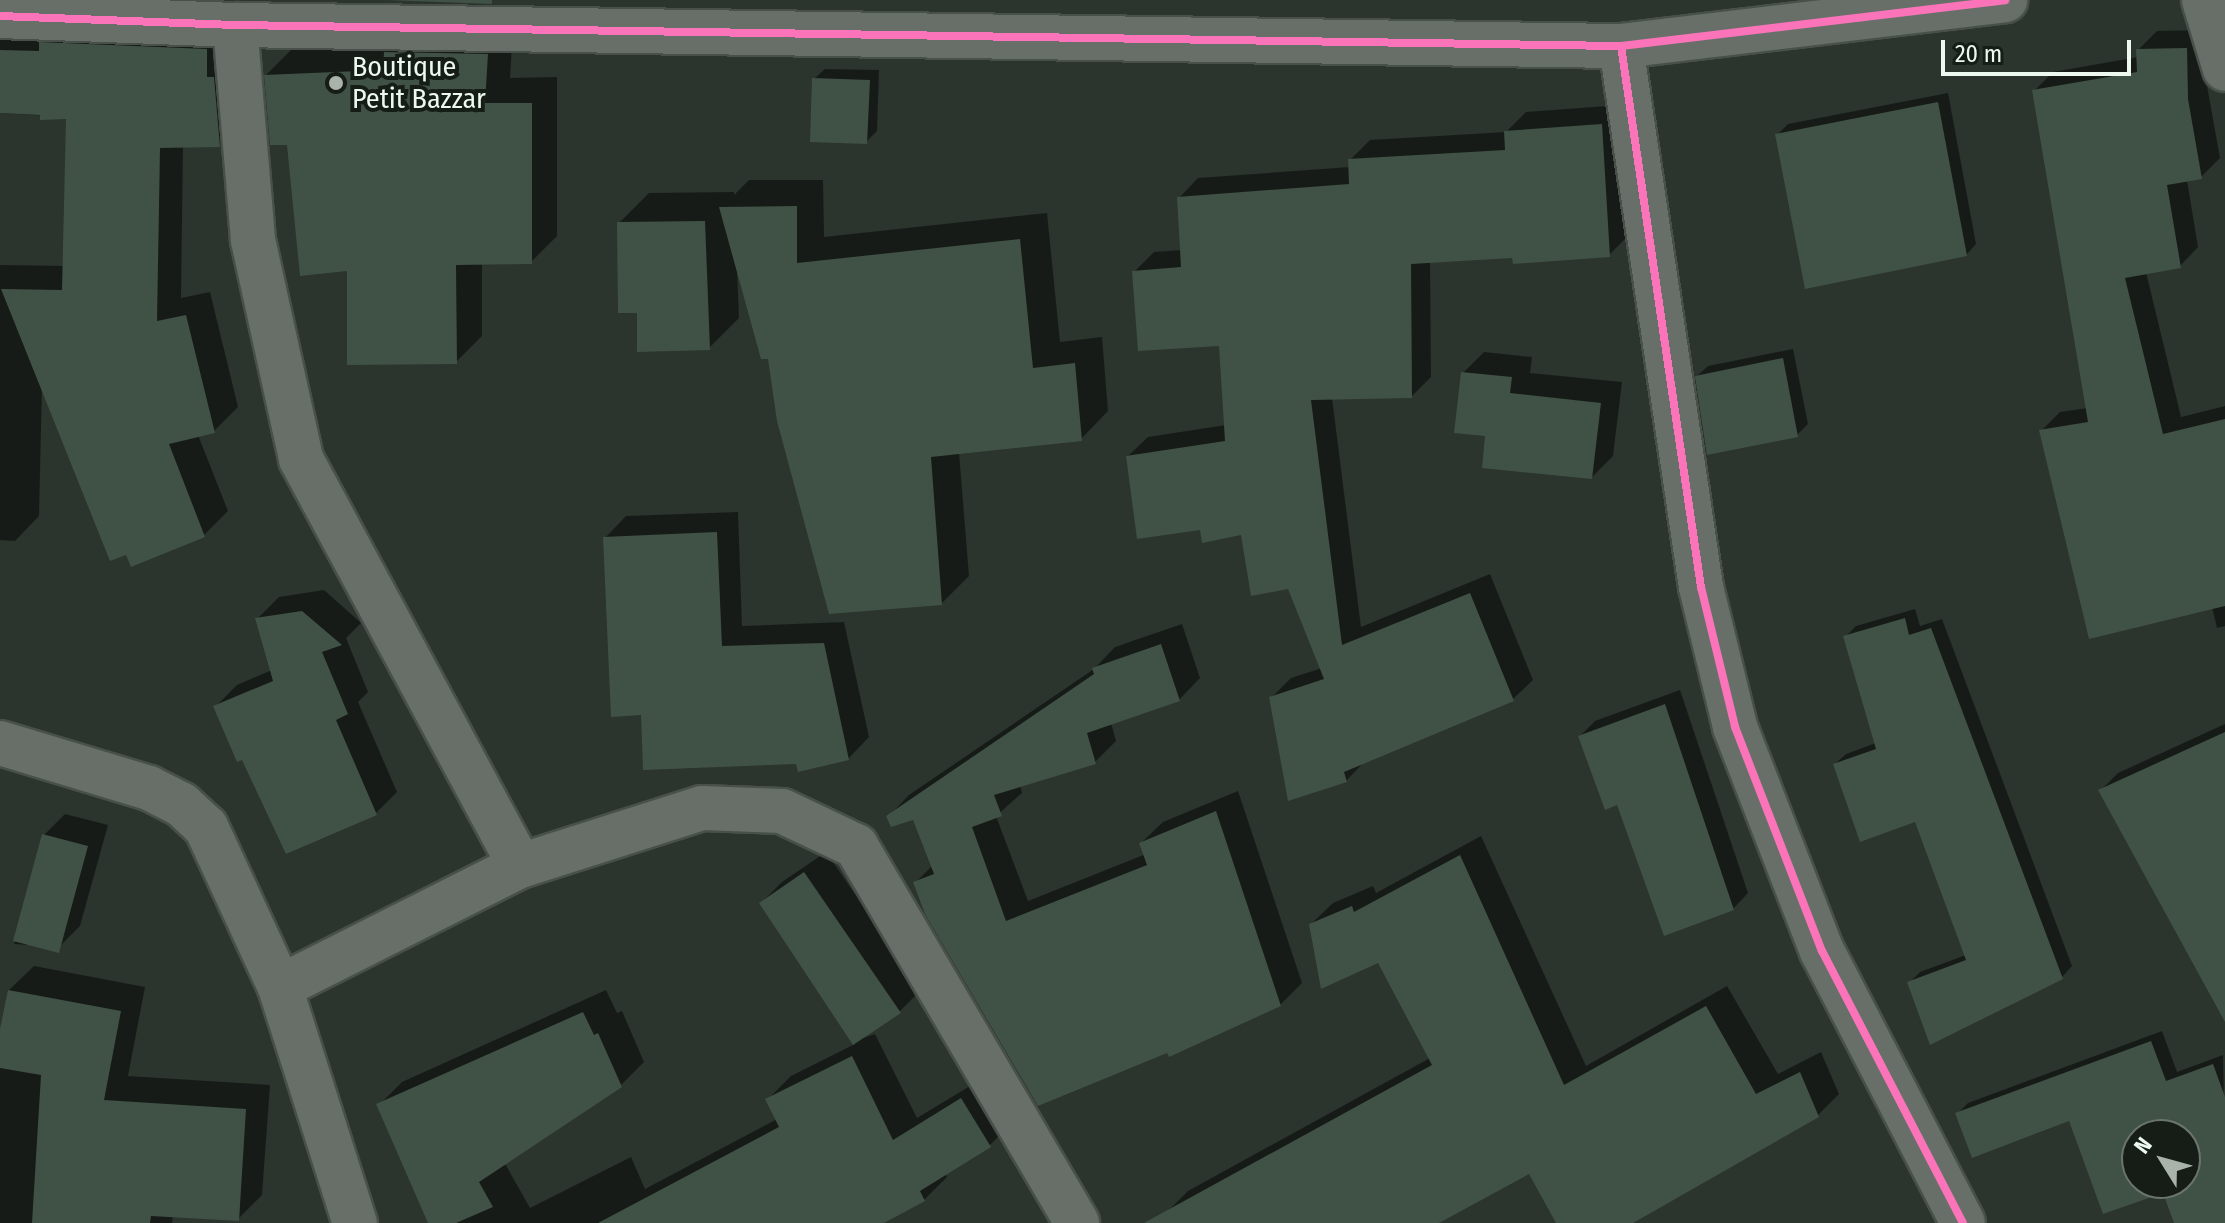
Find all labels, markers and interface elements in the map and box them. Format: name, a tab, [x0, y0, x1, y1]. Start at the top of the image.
scale bar	[1945, 24, 2135, 74]
text: 20 m	[1955, 40, 2002, 68]
place label: Boutique Petit Bazzar	[352, 50, 486, 116]
marker: Boutique Petit Bazzar	[327, 74, 345, 92]
north arrow	[2121, 1119, 2201, 1199]
text: N	[2128, 1132, 2158, 1159]

